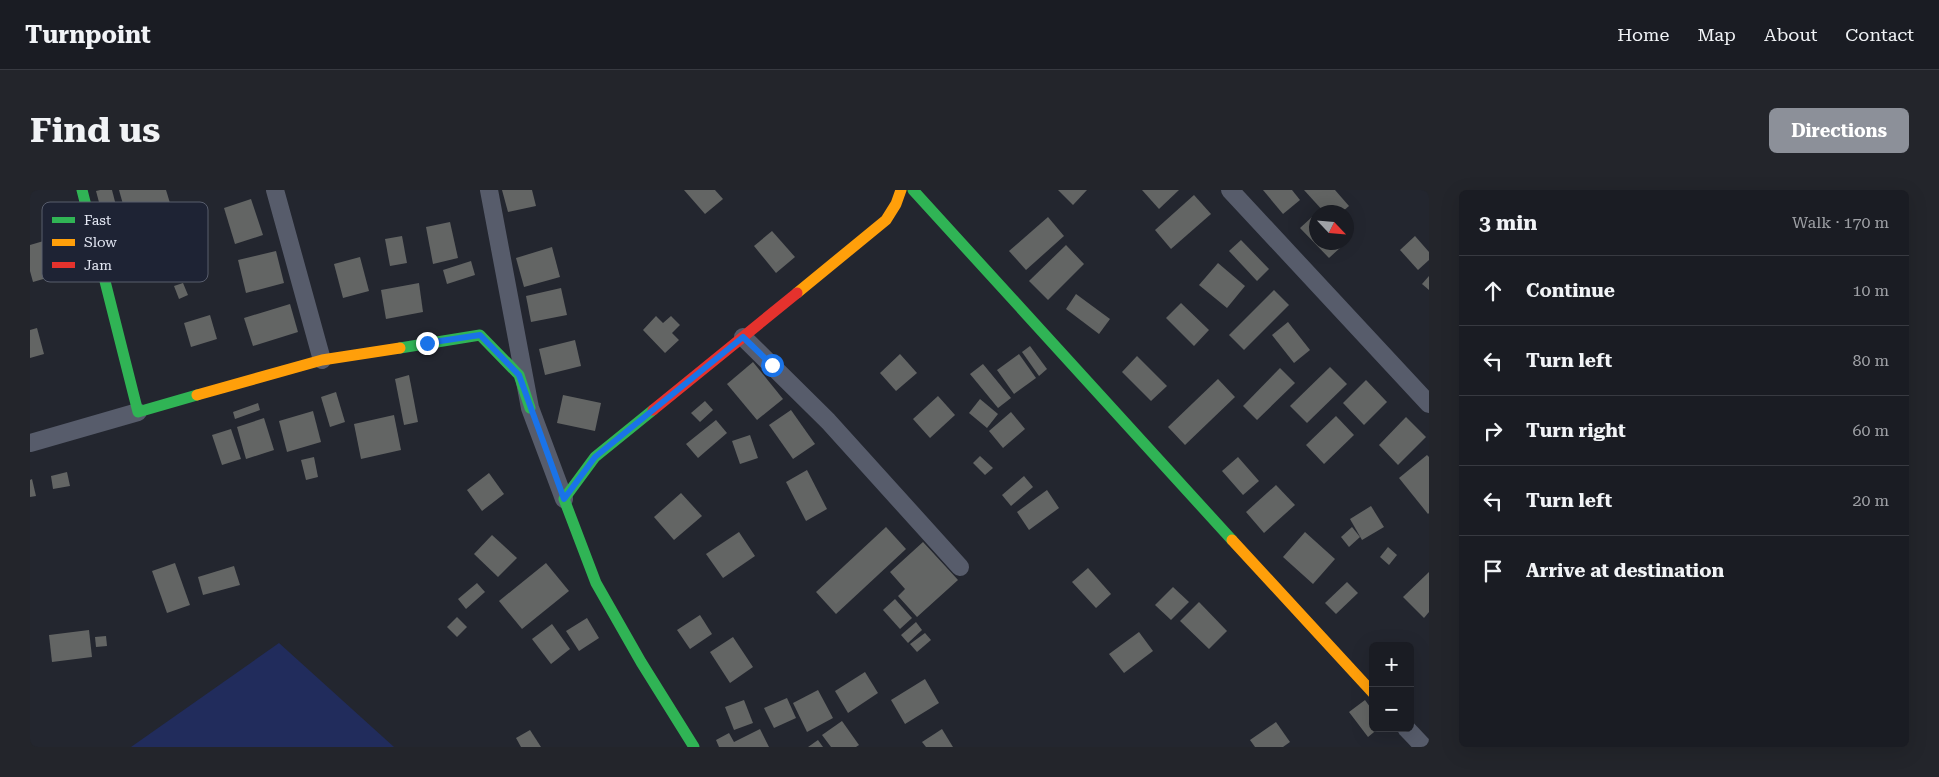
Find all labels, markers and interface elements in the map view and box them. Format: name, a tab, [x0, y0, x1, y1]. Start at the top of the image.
text: Turnpoint	[25, 21, 151, 49]
text: Home	[1617, 24, 1669, 45]
text: Map	[1697, 24, 1736, 45]
text: About	[1764, 24, 1817, 45]
text: Contact	[1845, 24, 1914, 45]
button: Directions	[1769, 108, 1909, 153]
text: Find us	[30, 110, 160, 151]
legend	[42, 202, 208, 282]
north arrow	[1309, 205, 1354, 250]
text: 3 min	[1479, 211, 1537, 235]
text: Fast	[84, 212, 111, 228]
text: Walk · 170 m	[1792, 213, 1889, 232]
text: Slow	[84, 234, 117, 250]
text: Jam	[84, 257, 112, 273]
icon: ahead	[1479, 277, 1507, 305]
text: Continue	[1526, 279, 1615, 302]
text: 10 m	[1852, 281, 1889, 300]
route end	[416, 332, 439, 355]
icon: left	[1479, 347, 1507, 375]
text: Turn left	[1526, 349, 1612, 372]
text: 80 m	[1852, 351, 1889, 370]
route start	[761, 354, 784, 377]
icon: right	[1479, 417, 1507, 445]
text: Turn right	[1526, 419, 1626, 442]
text: 60 m	[1852, 421, 1889, 440]
icon: left	[1479, 487, 1507, 515]
text: Turn left	[1526, 489, 1612, 512]
text: 20 m	[1852, 491, 1889, 510]
icon: arrive	[1479, 557, 1507, 585]
text: Arrive at destination	[1526, 559, 1724, 582]
map controls	[1369, 642, 1414, 732]
button: +	[1369, 642, 1414, 687]
button: −	[1369, 687, 1414, 732]

